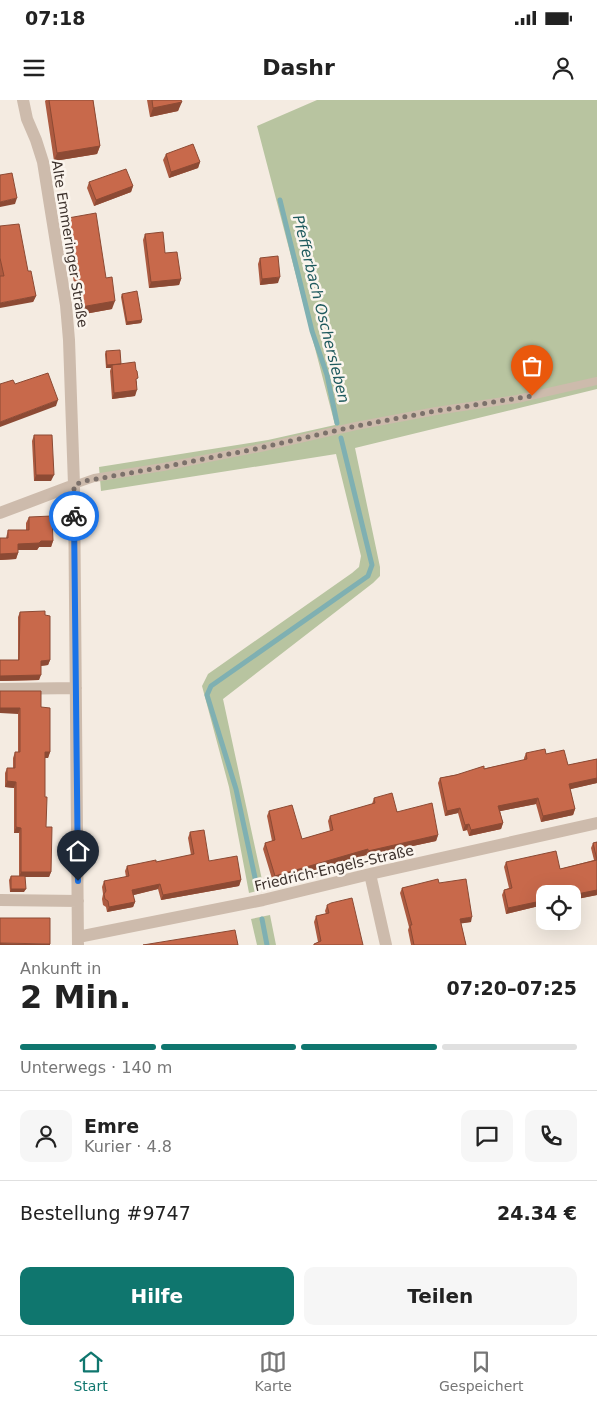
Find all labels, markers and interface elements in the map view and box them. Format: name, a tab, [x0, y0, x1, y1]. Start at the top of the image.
text: 07:18	[25, 7, 85, 29]
icon: menu	[20, 54, 48, 82]
icon: person	[549, 54, 577, 82]
text: Dashr	[262, 55, 335, 80]
street label: Alte Emmeringer Straße	[49, 159, 91, 329]
water label: Pfefferbach Oschersleben	[289, 213, 353, 405]
pin	[511, 345, 553, 396]
icon: bag	[518, 352, 546, 380]
courier	[49, 491, 99, 541]
icon: bike	[60, 502, 88, 530]
pin	[57, 830, 99, 881]
icon: home	[64, 837, 92, 865]
street label: Friedrich-Engels-Straße	[253, 842, 415, 894]
map controls	[536, 885, 581, 930]
button: locate	[536, 885, 581, 930]
text: Ankunft in	[20, 959, 101, 978]
text: 07:20–07:25	[447, 977, 577, 999]
text: 2 Min.	[20, 978, 131, 1016]
text: Unterwegs · 140 m	[20, 1058, 172, 1077]
button: person	[20, 1110, 72, 1162]
button: chat	[461, 1110, 513, 1162]
button: phone	[525, 1110, 577, 1162]
text: Emre	[84, 1115, 139, 1137]
text: Kurier · 4.8	[84, 1137, 172, 1156]
text: Bestellung #9747	[20, 1202, 191, 1224]
text: 24.34 €	[497, 1202, 577, 1224]
button: Hilfe	[20, 1267, 294, 1325]
button: Teilen	[304, 1267, 577, 1325]
tab: Start	[73, 1348, 108, 1394]
tab: Karte	[255, 1348, 292, 1394]
tab: Gespeichert	[439, 1348, 524, 1394]

